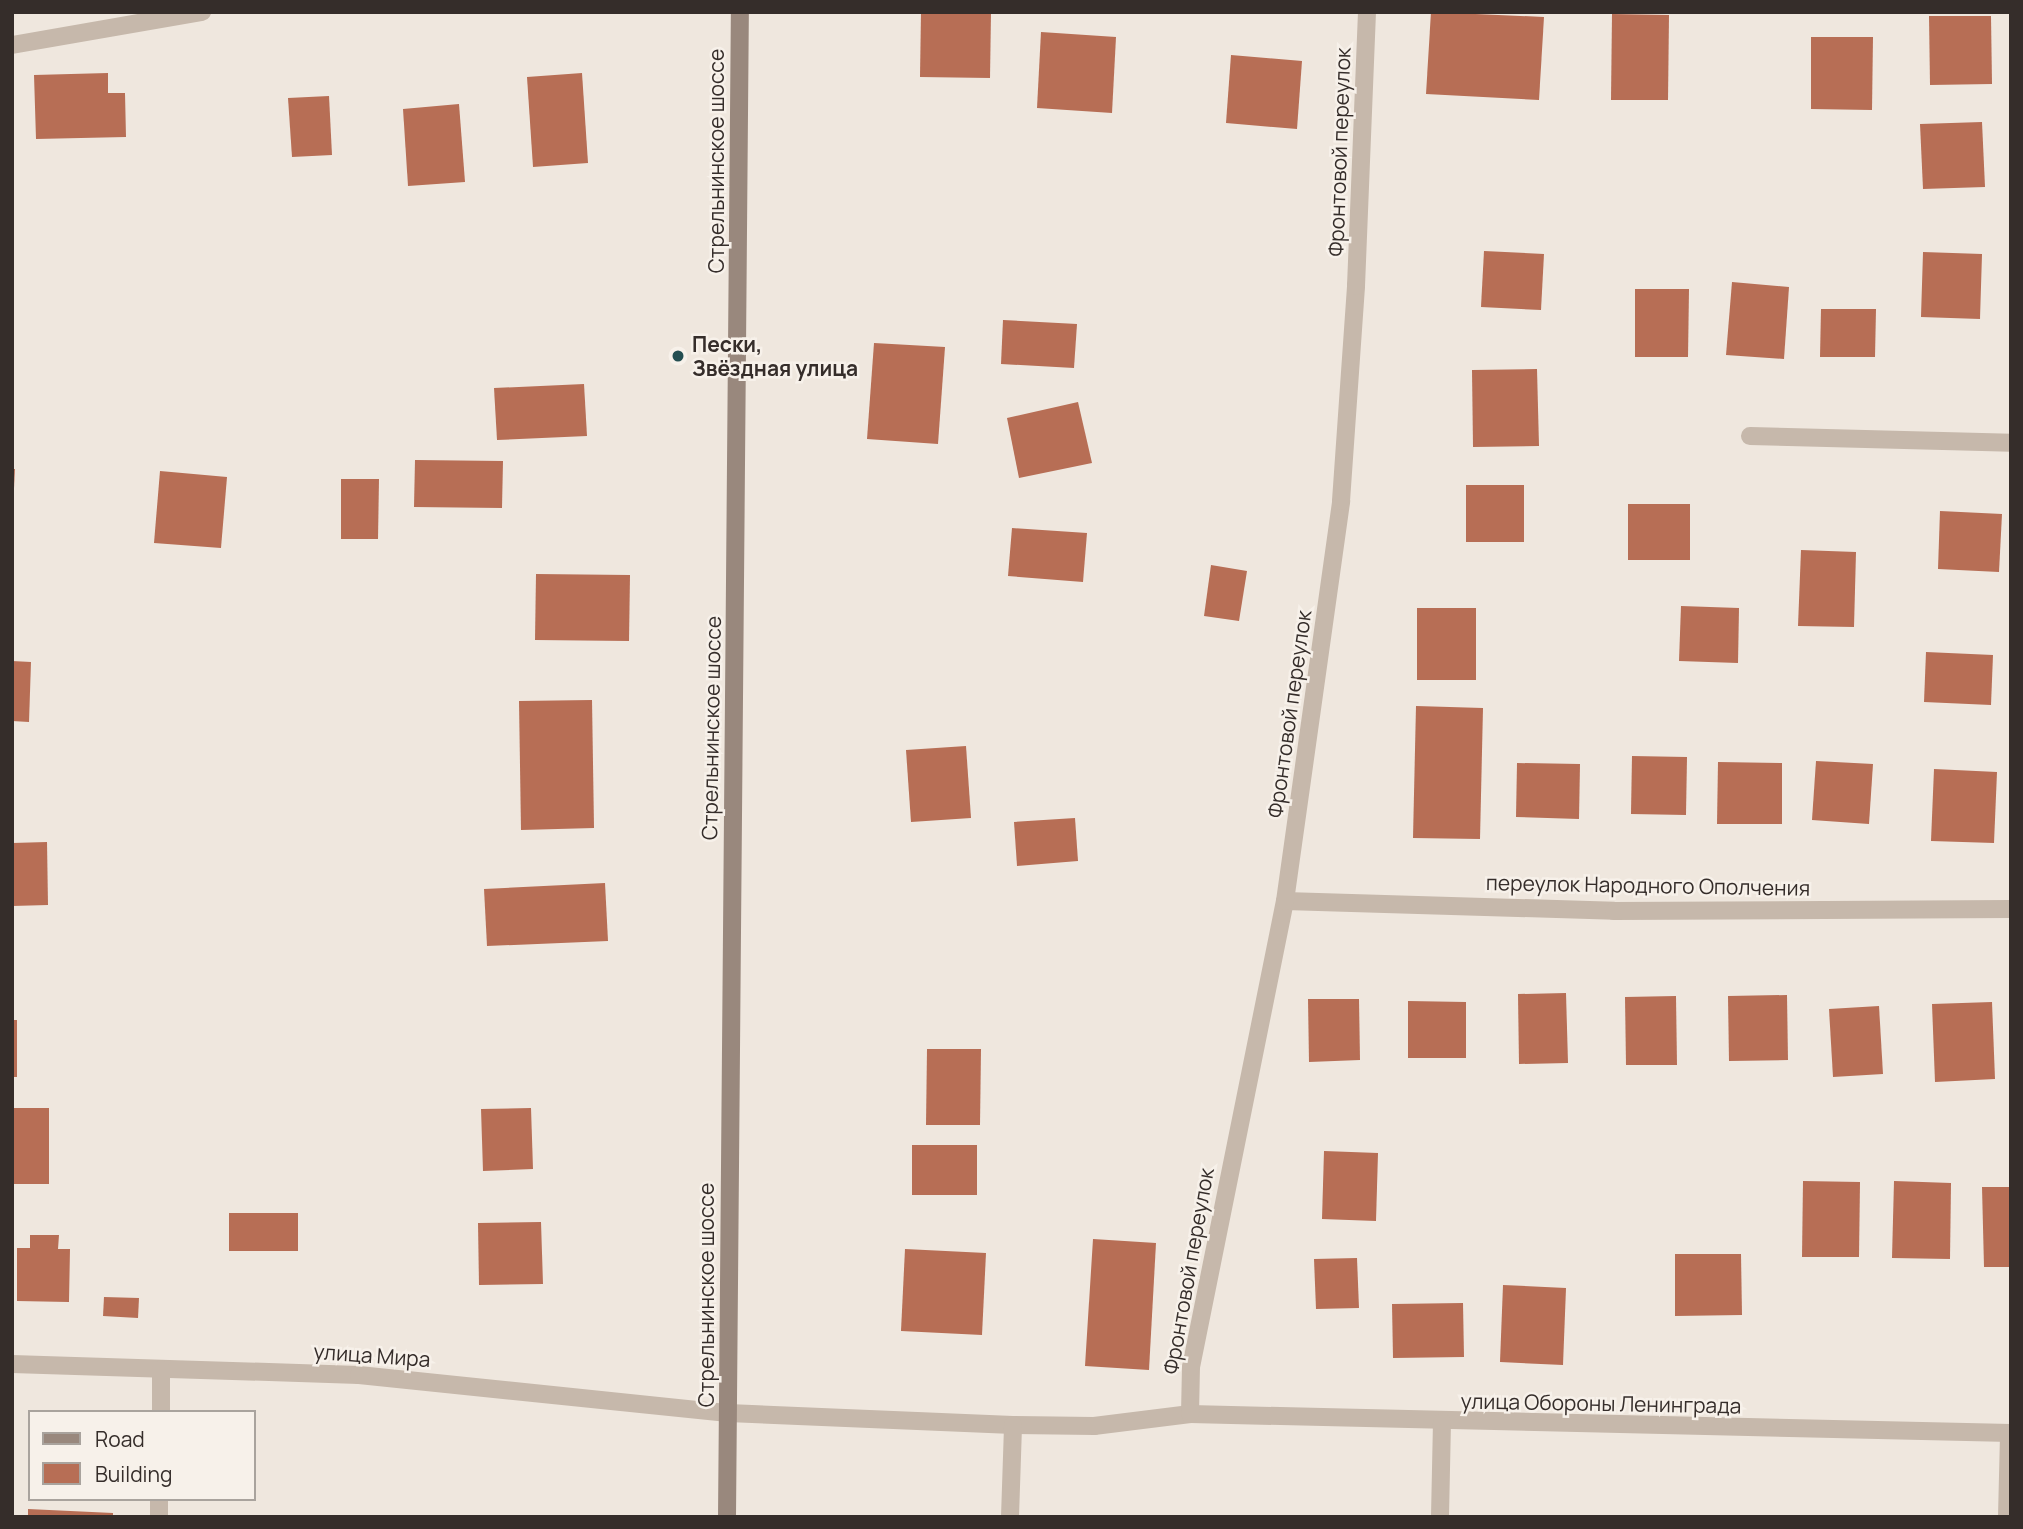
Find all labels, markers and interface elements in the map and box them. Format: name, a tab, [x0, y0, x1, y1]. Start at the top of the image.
street label: Фронтовой переулок	[1323, 47, 1355, 257]
street label: Стрельнинское шоссе	[703, 49, 729, 273]
place label: Пески, Звёздная улица	[692, 331, 858, 381]
marker: Пески, Звёздная улица	[670, 348, 686, 364]
street label: Фронтовой переулок	[1262, 609, 1316, 819]
street label: Стрельнинское шоссе	[696, 616, 726, 840]
street label: переулок Народного Ополчения	[1486, 870, 1810, 900]
street label: Фронтовой переулок	[1157, 1166, 1219, 1376]
street label: Стрельнинское шоссе	[693, 1183, 719, 1407]
street label: улица Мира	[313, 1338, 431, 1372]
street label: улица Обороны Ленинграда	[1460, 1388, 1742, 1418]
legend	[28, 1410, 256, 1501]
text: Road	[95, 1425, 145, 1453]
text: Building	[95, 1460, 172, 1488]

